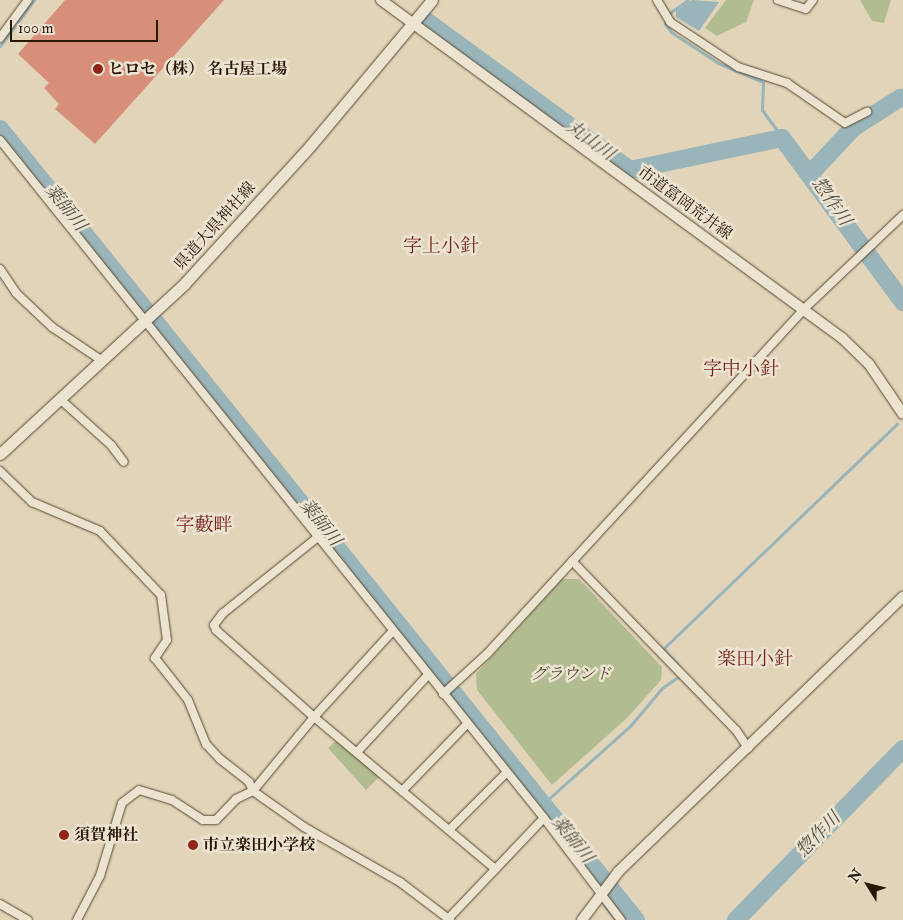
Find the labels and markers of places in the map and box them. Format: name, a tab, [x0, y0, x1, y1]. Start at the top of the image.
place label: ヒロセ（株） 名古屋工場	[108, 59, 287, 79]
marker: ヒロセ（株） 名古屋工場	[92, 63, 104, 75]
place label: 須賀神社	[74, 825, 138, 845]
marker: 須賀神社	[58, 829, 70, 841]
place label: 市立楽田小学校	[203, 835, 315, 855]
marker: 市立楽田小学校	[187, 839, 199, 851]

